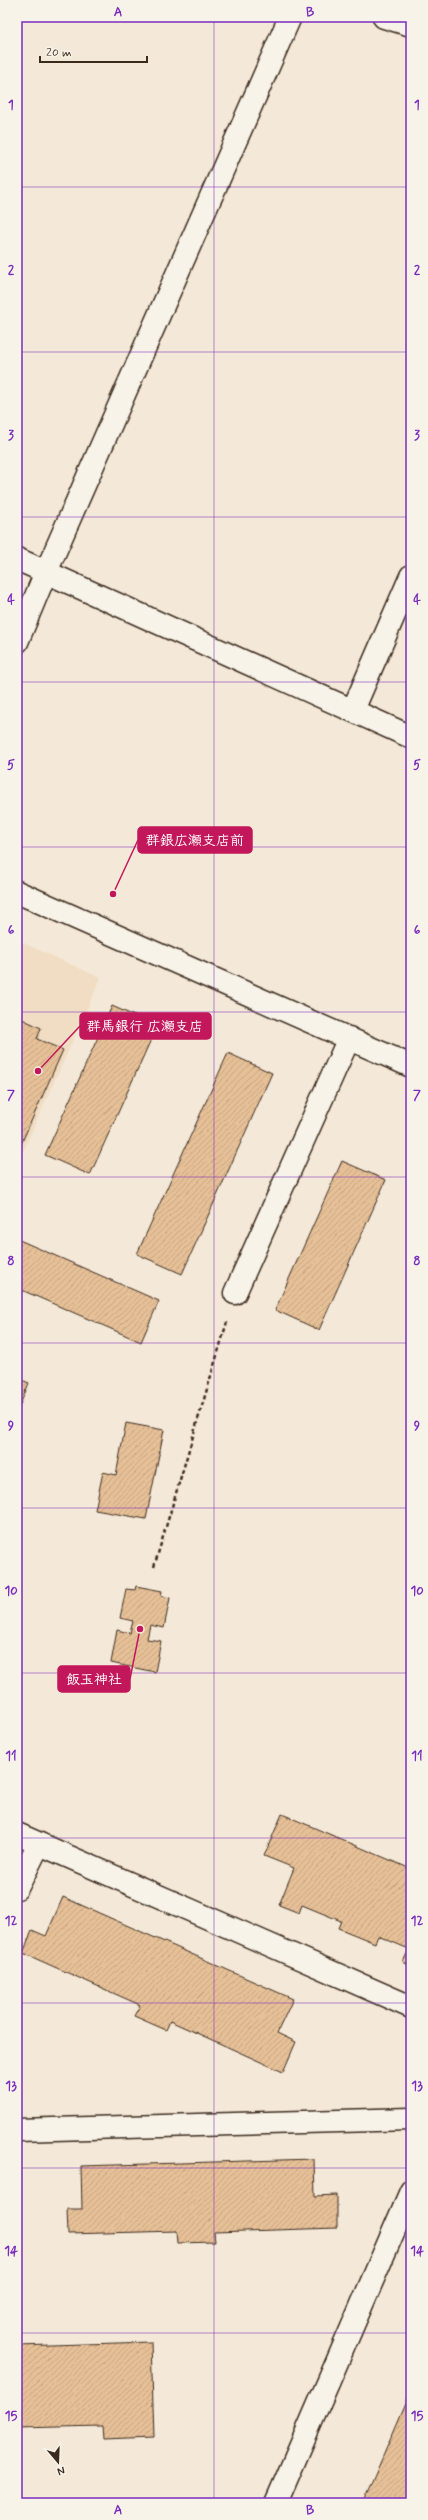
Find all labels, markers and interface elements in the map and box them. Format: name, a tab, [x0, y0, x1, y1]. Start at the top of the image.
text: A	[114, 4, 122, 21]
text: B	[306, 4, 315, 21]
scale bar	[40, 38, 147, 64]
text: 20 m	[46, 45, 72, 61]
text: 1	[8, 97, 14, 114]
text: 1	[414, 97, 420, 114]
text: 2	[8, 262, 15, 279]
text: 2	[414, 262, 421, 279]
text: 3	[8, 427, 14, 444]
text: 3	[414, 427, 420, 444]
text: 4	[7, 592, 15, 609]
text: 4	[413, 592, 421, 609]
text: 5	[7, 757, 15, 774]
text: 5	[413, 757, 421, 774]
callout: 群銀広瀬支店前	[138, 827, 252, 853]
text: 群銀広瀬支店前	[146, 832, 244, 850]
text: 6	[8, 922, 15, 939]
text: 6	[414, 922, 421, 939]
callout: 群馬銀行 広瀬支店	[80, 1013, 211, 1039]
text: 群馬銀行 広瀬支店	[87, 1018, 203, 1036]
text: 7	[7, 1087, 15, 1104]
text: 7	[413, 1087, 421, 1104]
text: 8	[7, 1253, 15, 1270]
text: 8	[413, 1253, 421, 1270]
text: 9	[8, 1418, 15, 1435]
text: 9	[414, 1418, 421, 1435]
text: 10	[4, 1583, 18, 1600]
text: 10	[410, 1583, 424, 1600]
callout: 飯玉神社	[58, 1666, 130, 1692]
text: 飯玉神社	[66, 1671, 122, 1689]
text: 11	[5, 1748, 17, 1765]
text: 11	[411, 1748, 423, 1765]
text: 12	[5, 1913, 17, 1930]
text: 12	[411, 1913, 423, 1930]
text: 13	[5, 2078, 17, 2095]
text: 13	[411, 2078, 423, 2095]
text: 14	[4, 2243, 18, 2260]
text: 14	[410, 2243, 424, 2260]
text: 15	[5, 2408, 17, 2425]
text: 15	[411, 2408, 423, 2425]
north arrow	[38, 2442, 78, 2482]
text: N	[55, 2463, 67, 2478]
text: A	[114, 2502, 122, 2519]
text: B	[306, 2502, 315, 2519]

